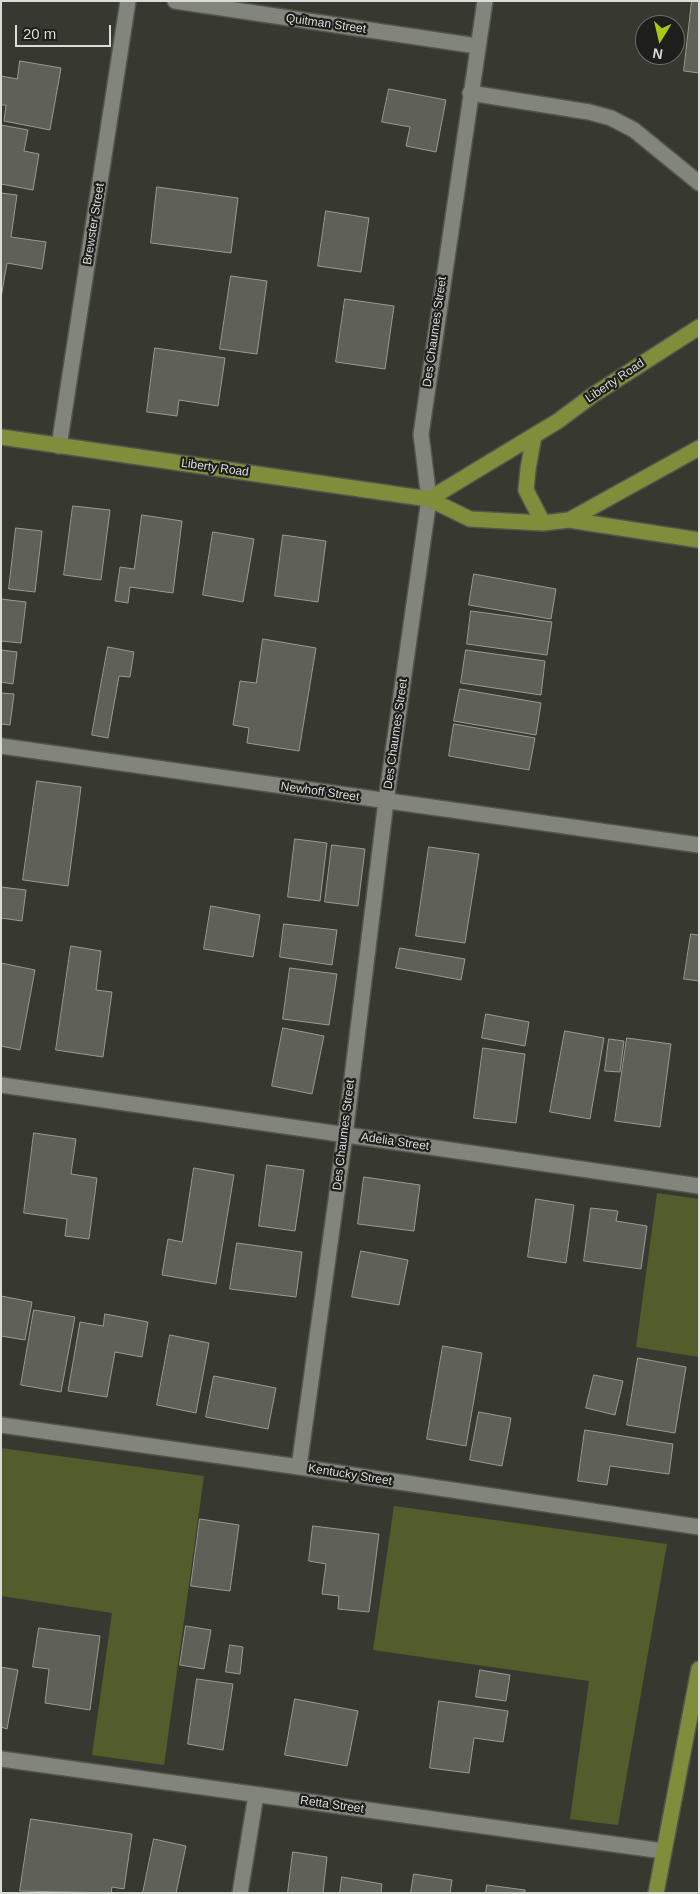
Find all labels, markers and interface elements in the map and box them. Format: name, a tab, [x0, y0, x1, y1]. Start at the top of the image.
street label: Quitman Street	[285, 11, 367, 37]
scale bar	[18, 15, 114, 47]
north arrow	[635, 15, 685, 65]
text: 20 m	[23, 25, 56, 42]
text: N	[652, 45, 664, 63]
street label: Brewster Street	[80, 182, 108, 266]
street label: Des Chaumes Street	[420, 276, 450, 388]
street label: Liberty Road	[583, 356, 647, 406]
street label: Liberty Road	[180, 456, 250, 480]
street label: Des Chaumes Street	[381, 678, 411, 790]
street label: Newhoff Street	[280, 779, 360, 805]
street label: Des Chaumes Street	[330, 1079, 358, 1191]
street label: Adelia Street	[360, 1130, 430, 1154]
street label: Kentucky Street	[307, 1461, 393, 1489]
street label: Retta Street	[299, 1793, 365, 1817]

